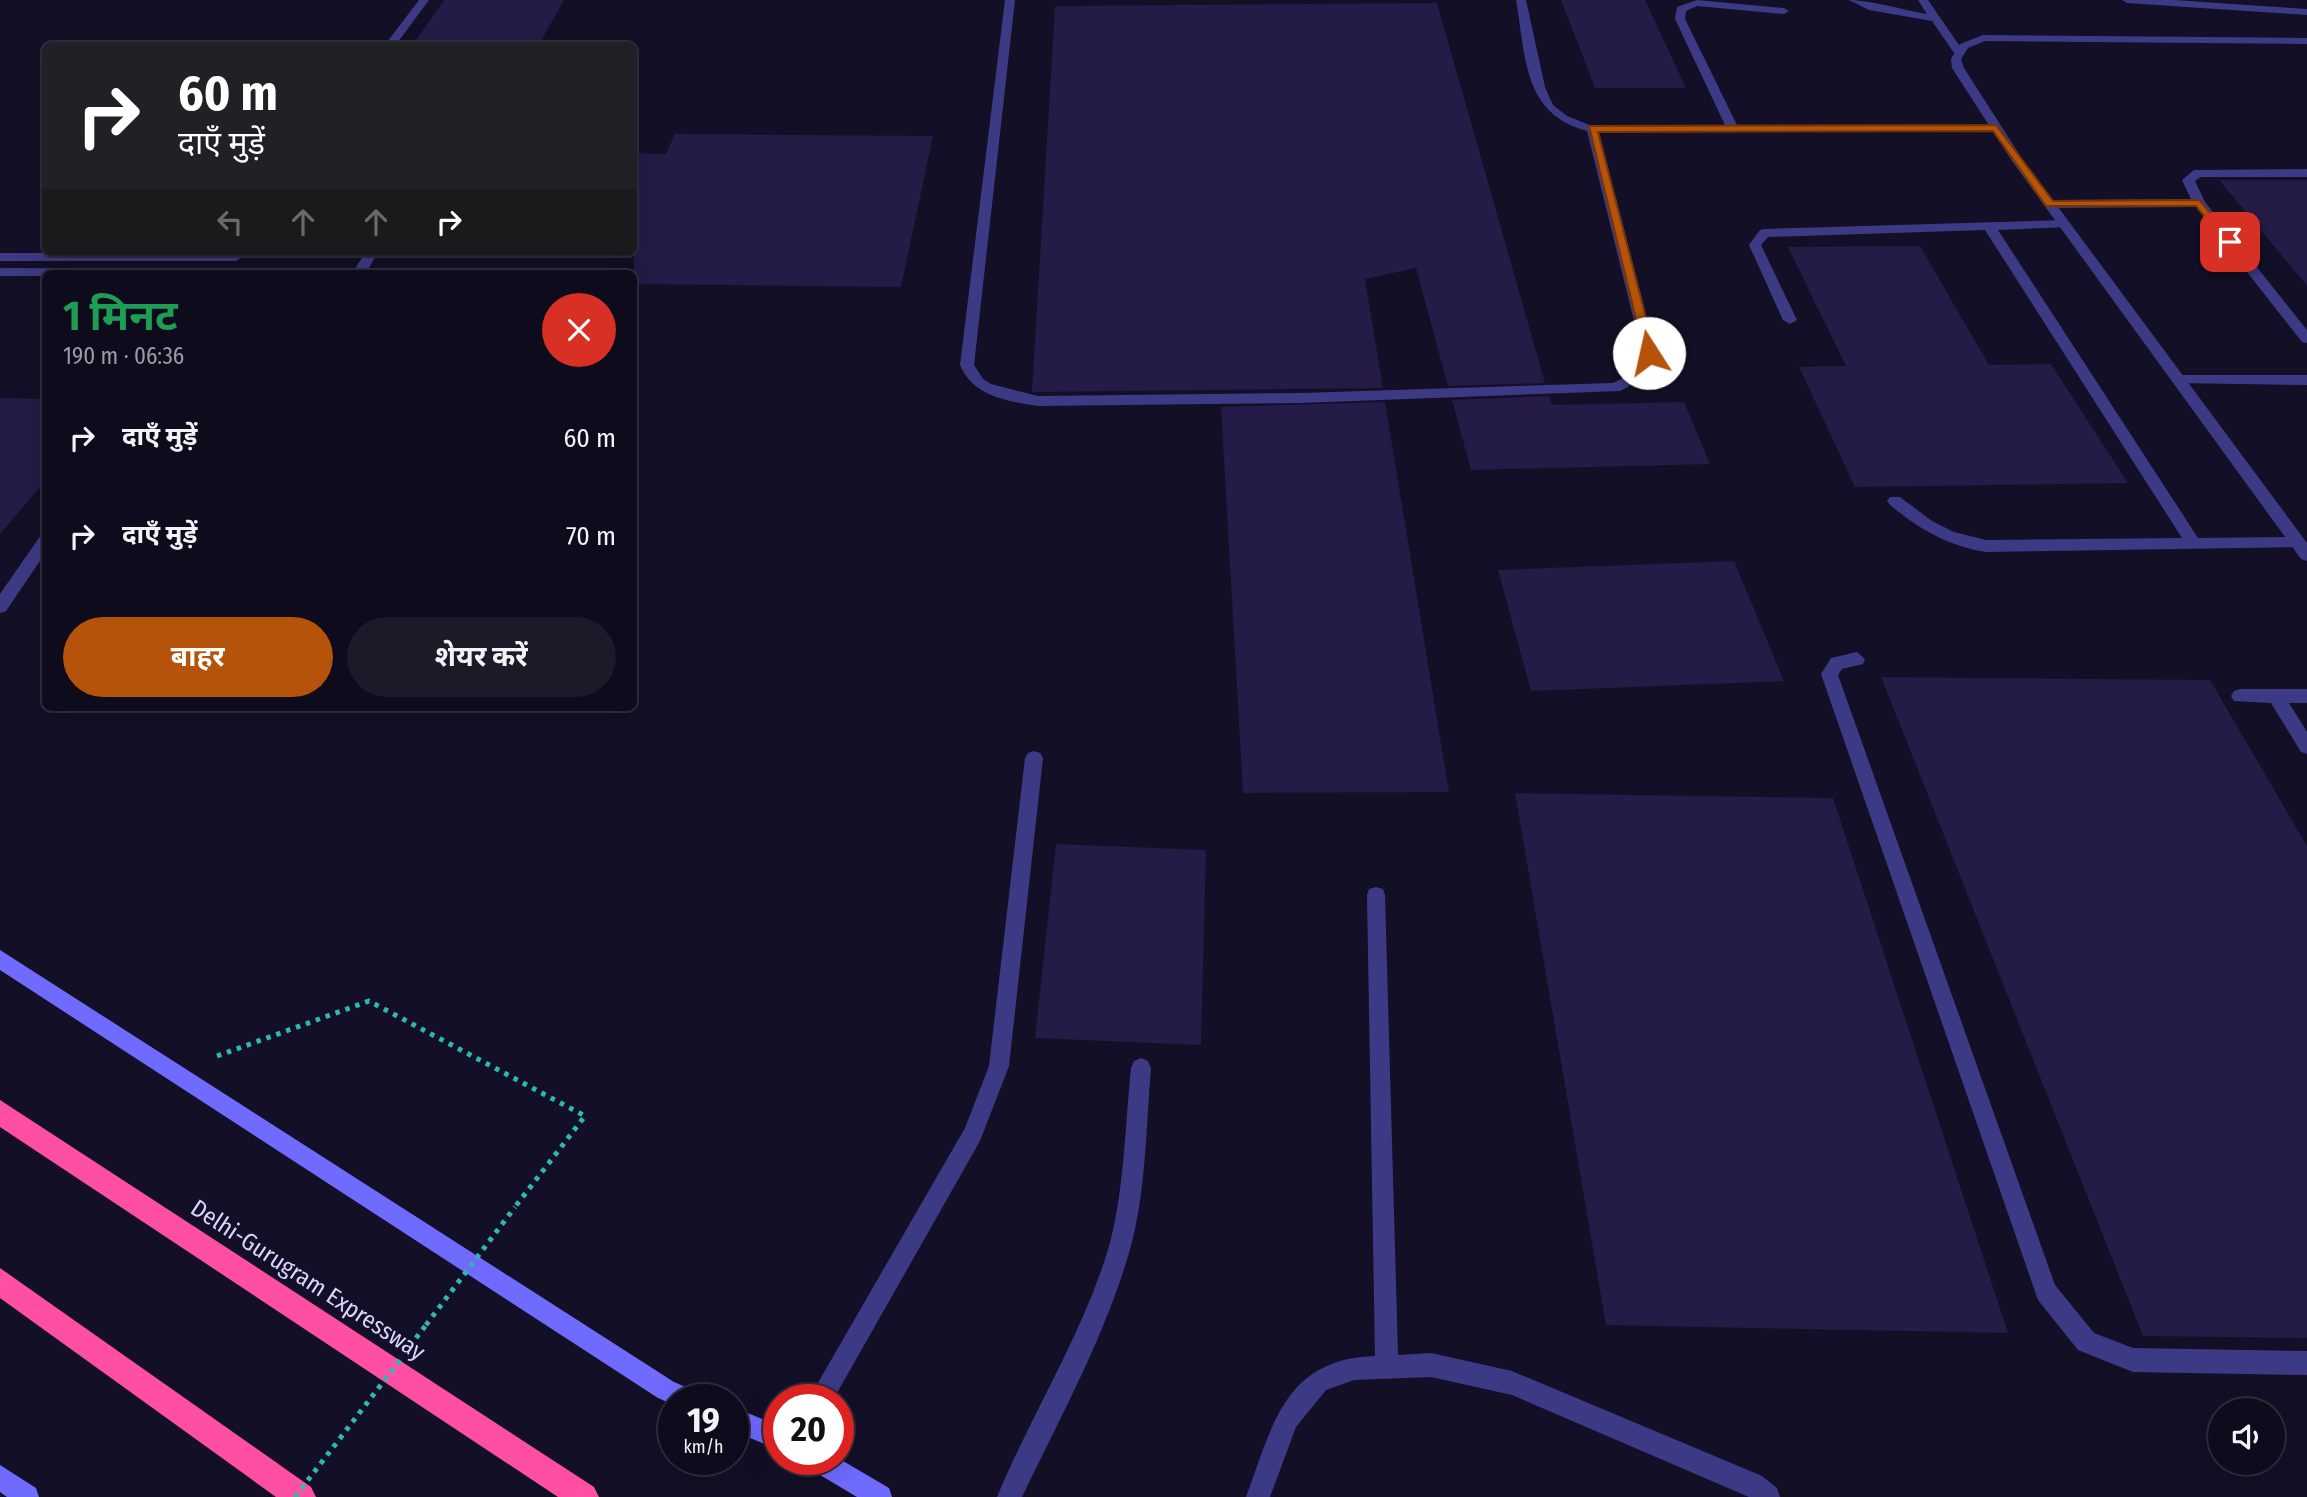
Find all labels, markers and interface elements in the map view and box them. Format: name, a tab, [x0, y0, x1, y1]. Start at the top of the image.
text: 60 m	[178, 64, 278, 123]
icon: right	[63, 70, 154, 161]
text: दाएँ मुड़ें	[178, 124, 265, 162]
icon: left	[211, 203, 249, 241]
icon: ahead	[284, 203, 322, 241]
icon: ahead	[357, 203, 395, 241]
icon: right	[430, 203, 468, 241]
pin	[2200, 212, 2260, 272]
icon: arrive	[2211, 223, 2249, 261]
text: 1 मिनट	[63, 291, 178, 341]
button: close	[542, 293, 616, 367]
position arrow	[1612, 316, 1686, 390]
text: 190 m · 06:36	[63, 342, 184, 370]
icon: right	[63, 419, 101, 457]
text: दाएँ मुड़ें	[122, 421, 197, 452]
text: 60 m	[563, 423, 616, 454]
icon: right	[63, 517, 101, 555]
text: दाएँ मुड़ें	[122, 519, 197, 550]
text: 70 m	[566, 521, 616, 552]
button: बाहर	[63, 617, 333, 697]
button: शेयर करें	[347, 617, 616, 697]
street label: Delhi-Gurugram Expressway	[186, 1194, 431, 1366]
speed limit sign: 20	[763, 1384, 854, 1475]
map controls	[2208, 1398, 2285, 1475]
button: sound	[2208, 1398, 2285, 1475]
text: 19	[687, 1399, 720, 1441]
text: km/h	[683, 1436, 724, 1458]

